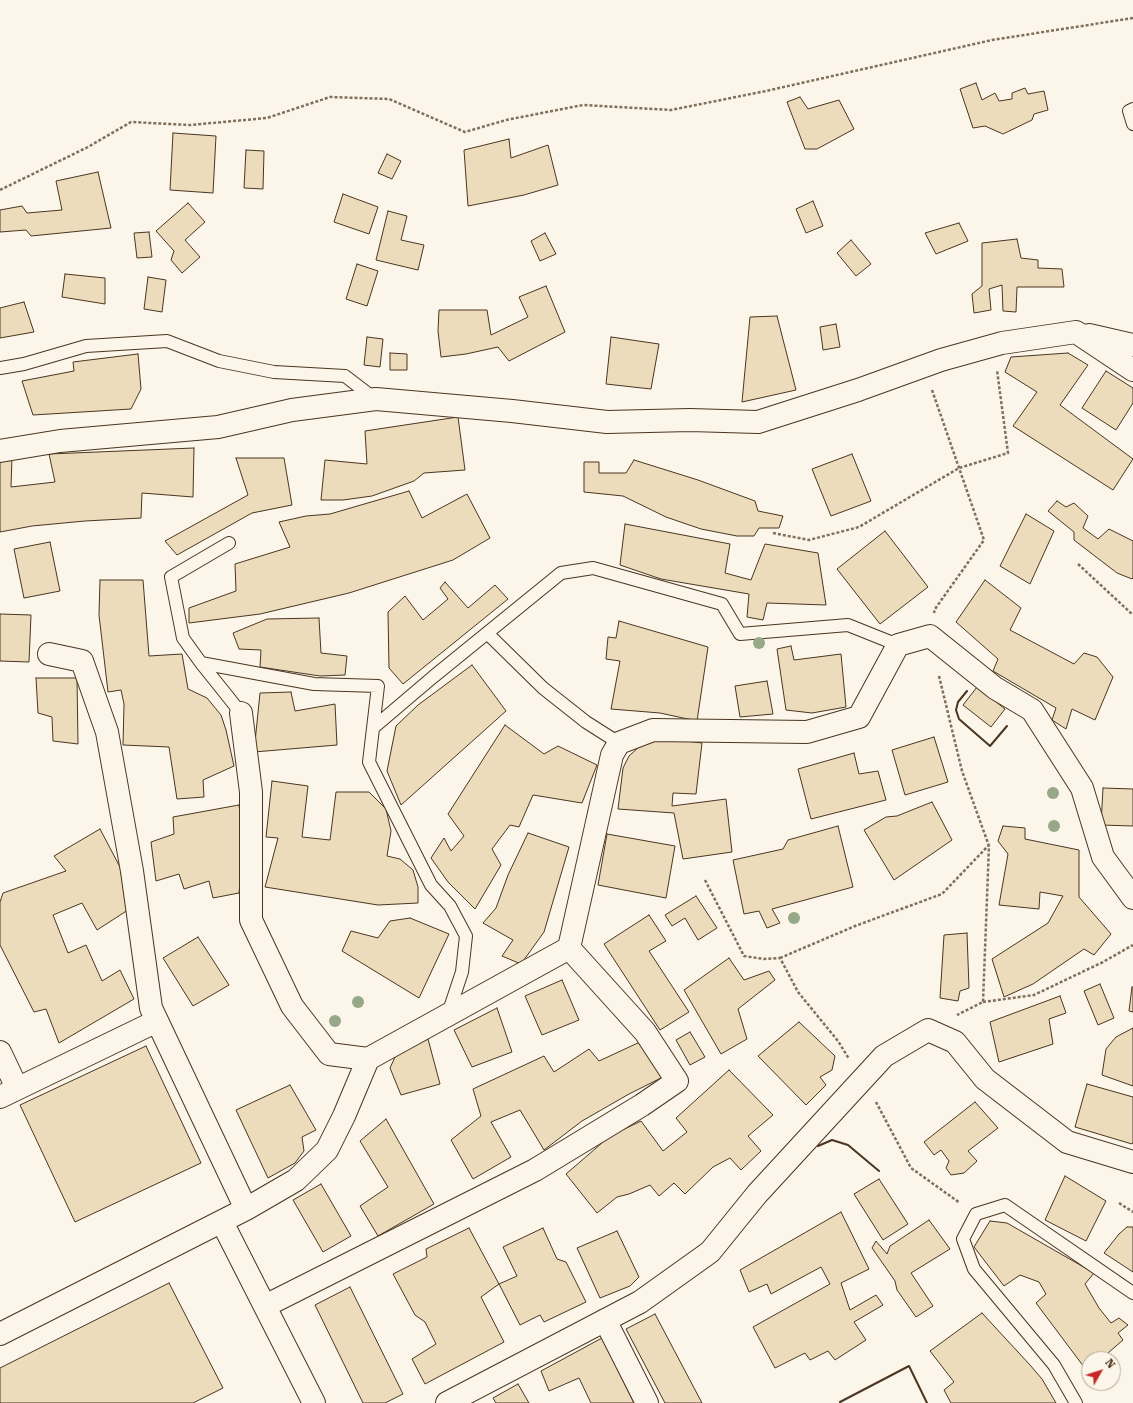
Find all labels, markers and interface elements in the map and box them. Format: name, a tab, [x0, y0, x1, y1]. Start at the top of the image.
north arrow	[1081, 1351, 1121, 1391]
text: N	[1102, 1356, 1118, 1371]

